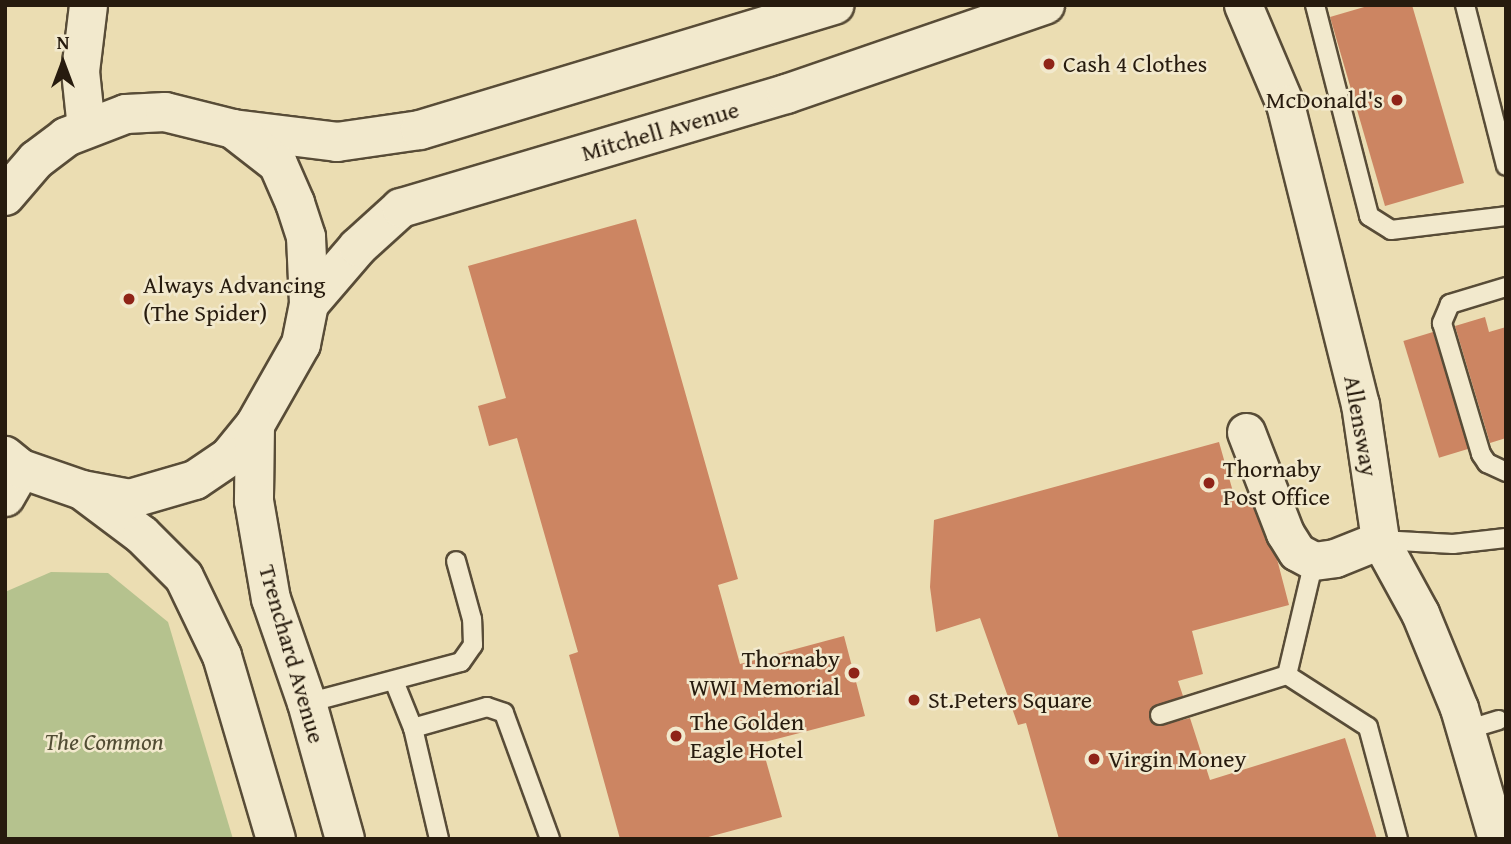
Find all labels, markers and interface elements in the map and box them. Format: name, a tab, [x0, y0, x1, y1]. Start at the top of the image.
north arrow	[28, 28, 98, 98]
text: N	[57, 28, 69, 56]
place label: Cash 4 Clothes	[1063, 50, 1207, 78]
marker: Cash 4 Clothes	[1041, 56, 1057, 72]
place label: McDonald's	[1266, 86, 1383, 114]
marker: McDonald's	[1389, 92, 1405, 108]
street label: Mitchell Avenue	[578, 95, 742, 167]
place label: Always Advancing (The Spider)	[143, 271, 326, 327]
marker: Always Advancing (The Spider)	[121, 291, 137, 307]
street label: Allensway	[1338, 373, 1384, 479]
place label: Thornaby Post Office	[1223, 455, 1330, 511]
marker: Thornaby Post Office	[1201, 475, 1217, 491]
street label: Trenchard Avenue	[253, 561, 331, 747]
place label: Thornaby WWI Memorial	[689, 645, 840, 701]
marker: Thornaby WWI Memorial	[846, 665, 862, 681]
place label: St.Peters Square	[928, 686, 1092, 714]
marker: St.Peters Square	[906, 692, 922, 708]
place label: The Golden Eagle Hotel	[690, 708, 804, 764]
park label: The Common	[44, 728, 164, 756]
marker: The Golden Eagle Hotel	[668, 728, 684, 744]
place label: Virgin Money	[1108, 745, 1246, 773]
marker: Virgin Money	[1086, 751, 1102, 767]

